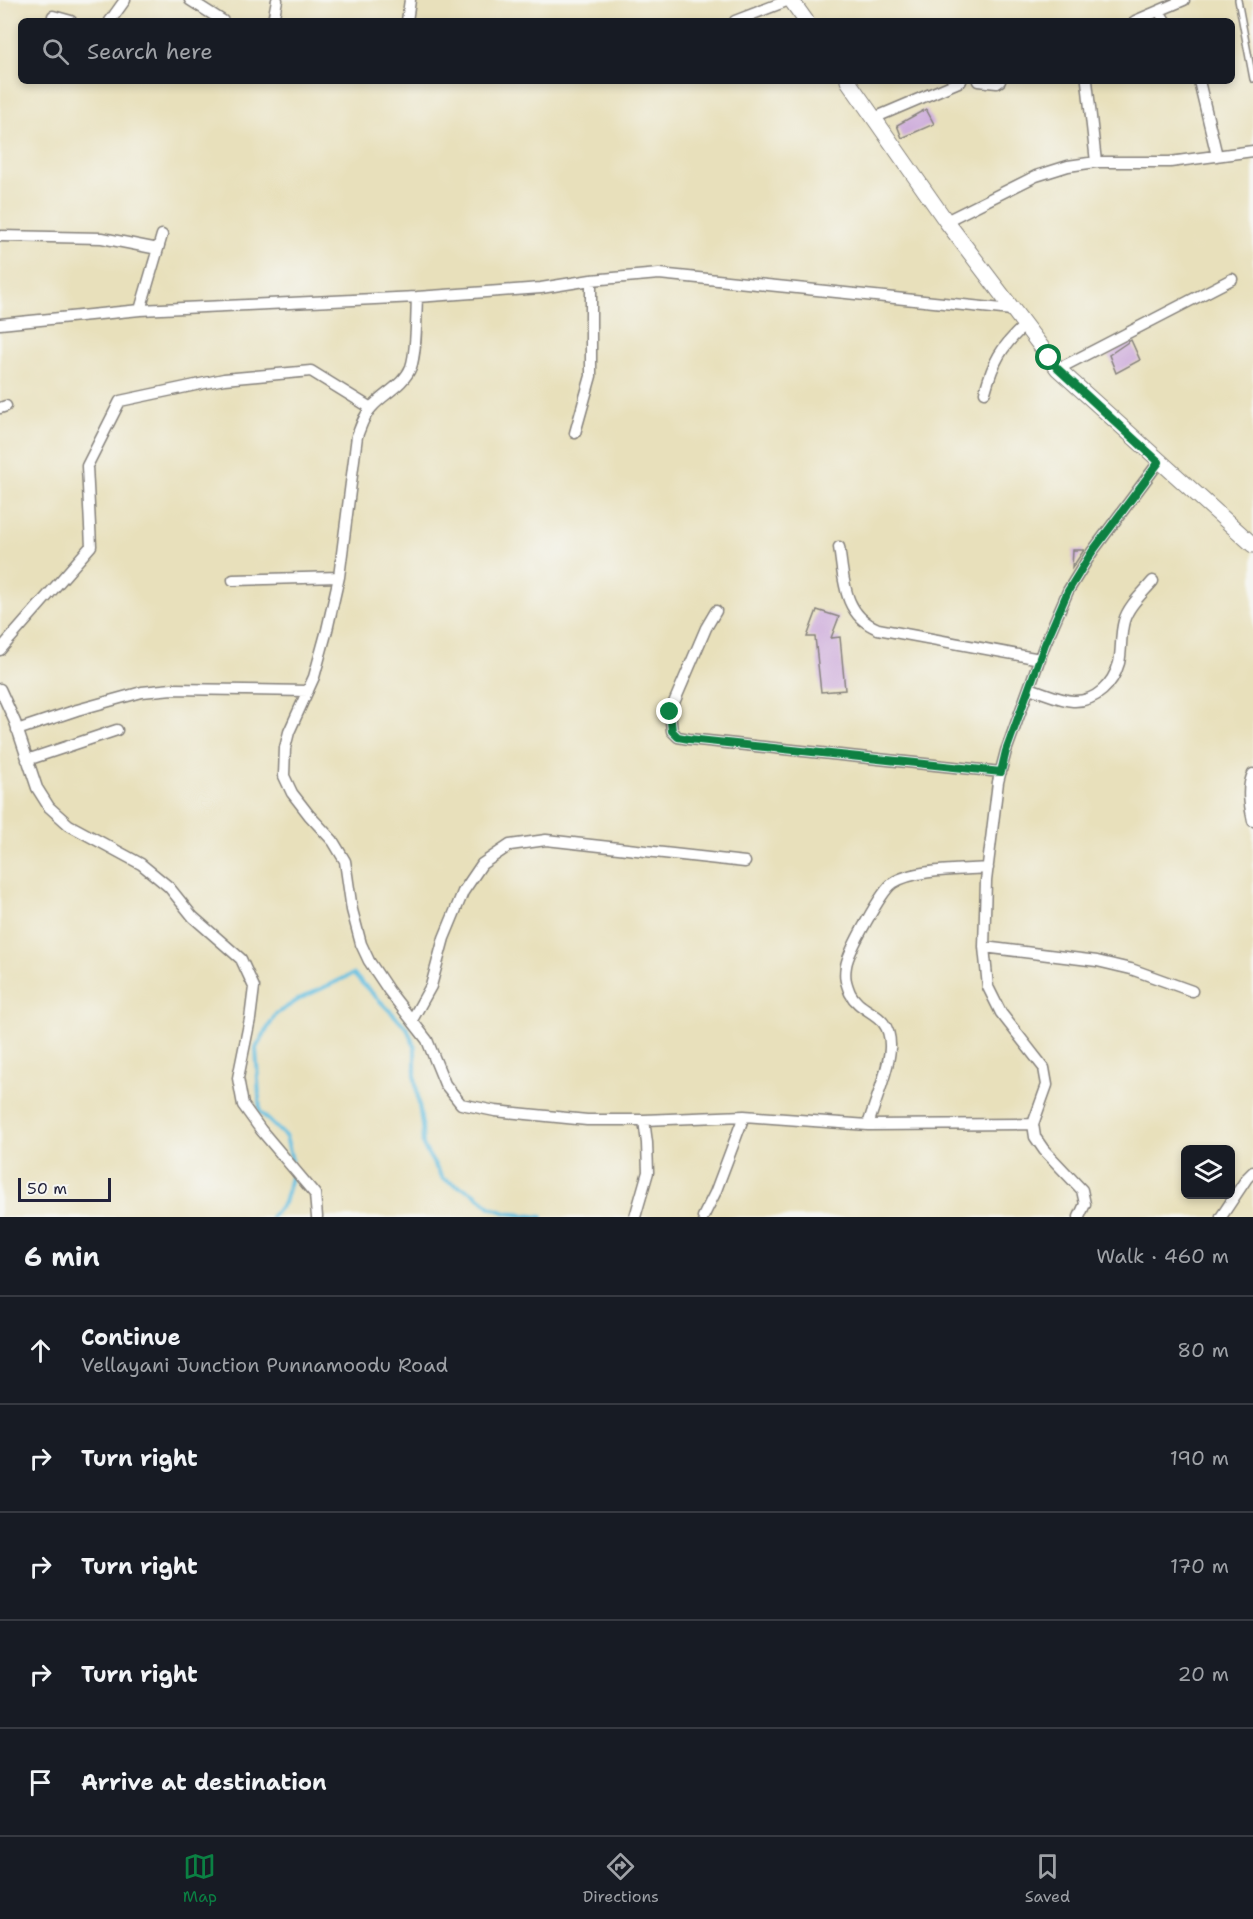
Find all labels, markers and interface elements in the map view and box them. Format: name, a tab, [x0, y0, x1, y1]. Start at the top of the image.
search box	[18, 18, 1235, 84]
icon: search	[39, 35, 72, 68]
text: Search here	[87, 37, 213, 66]
route start	[1035, 344, 1061, 370]
route end	[656, 698, 682, 724]
map controls	[1181, 1145, 1235, 1199]
button: layers	[1181, 1145, 1235, 1199]
scale bar	[18, 1175, 111, 1202]
text: 50 m	[27, 1178, 67, 1199]
text: 6 min	[24, 1239, 100, 1274]
text: Walk · 460 m	[1096, 1243, 1229, 1269]
text: Continue	[81, 1323, 181, 1352]
icon: ahead	[24, 1334, 57, 1367]
text: 80 m	[1177, 1337, 1229, 1363]
text: Vellayani Junction Punnamoodu Road	[81, 1352, 448, 1378]
icon: right	[24, 1442, 57, 1475]
text: Turn right	[81, 1444, 198, 1473]
text: 190 m	[1170, 1445, 1229, 1471]
icon: right	[24, 1550, 57, 1583]
text: Turn right	[81, 1552, 198, 1581]
text: 170 m	[1170, 1553, 1229, 1579]
icon: right	[24, 1658, 57, 1691]
text: Turn right	[81, 1660, 198, 1689]
text: 20 m	[1178, 1661, 1229, 1687]
icon: arrive	[24, 1766, 57, 1799]
text: Arrive at destination	[81, 1768, 327, 1797]
tab: Map	[183, 1850, 217, 1907]
tab: Directions	[583, 1850, 659, 1907]
tab: Saved	[1025, 1850, 1070, 1907]

